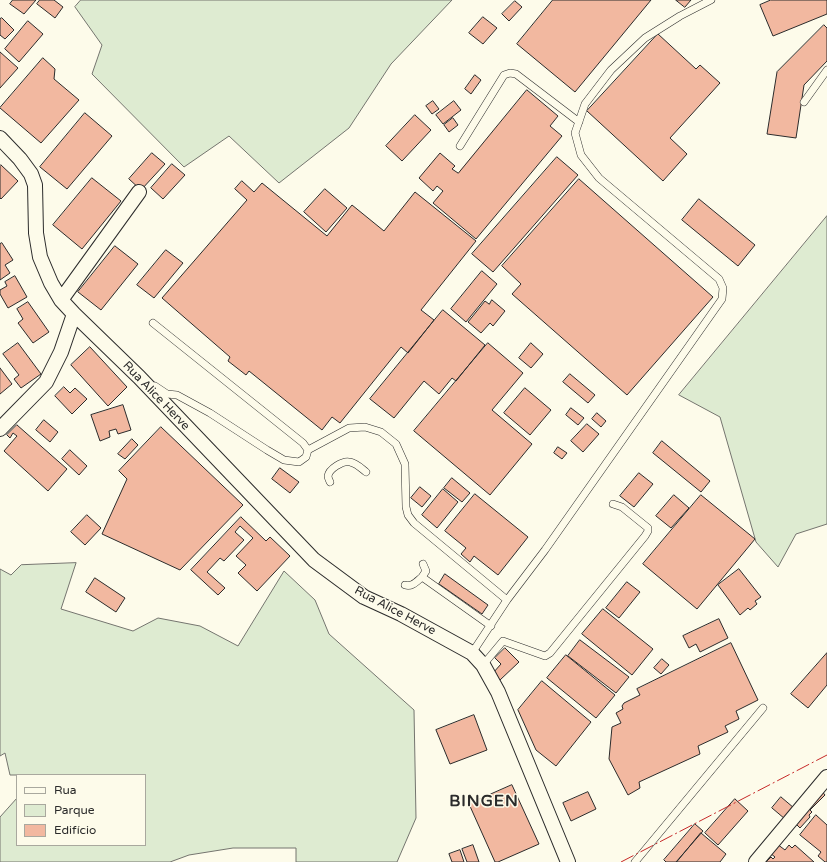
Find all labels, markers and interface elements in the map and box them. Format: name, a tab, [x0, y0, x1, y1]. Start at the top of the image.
street label: Rua Alice Herve	[119, 359, 193, 433]
street label: Rua Alice Herve	[352, 583, 438, 639]
legend	[16, 774, 146, 846]
text: Rua	[54, 783, 77, 797]
district label: BINGEN	[449, 792, 519, 812]
text: Parque	[54, 803, 95, 817]
text: Edifício	[54, 823, 96, 837]

